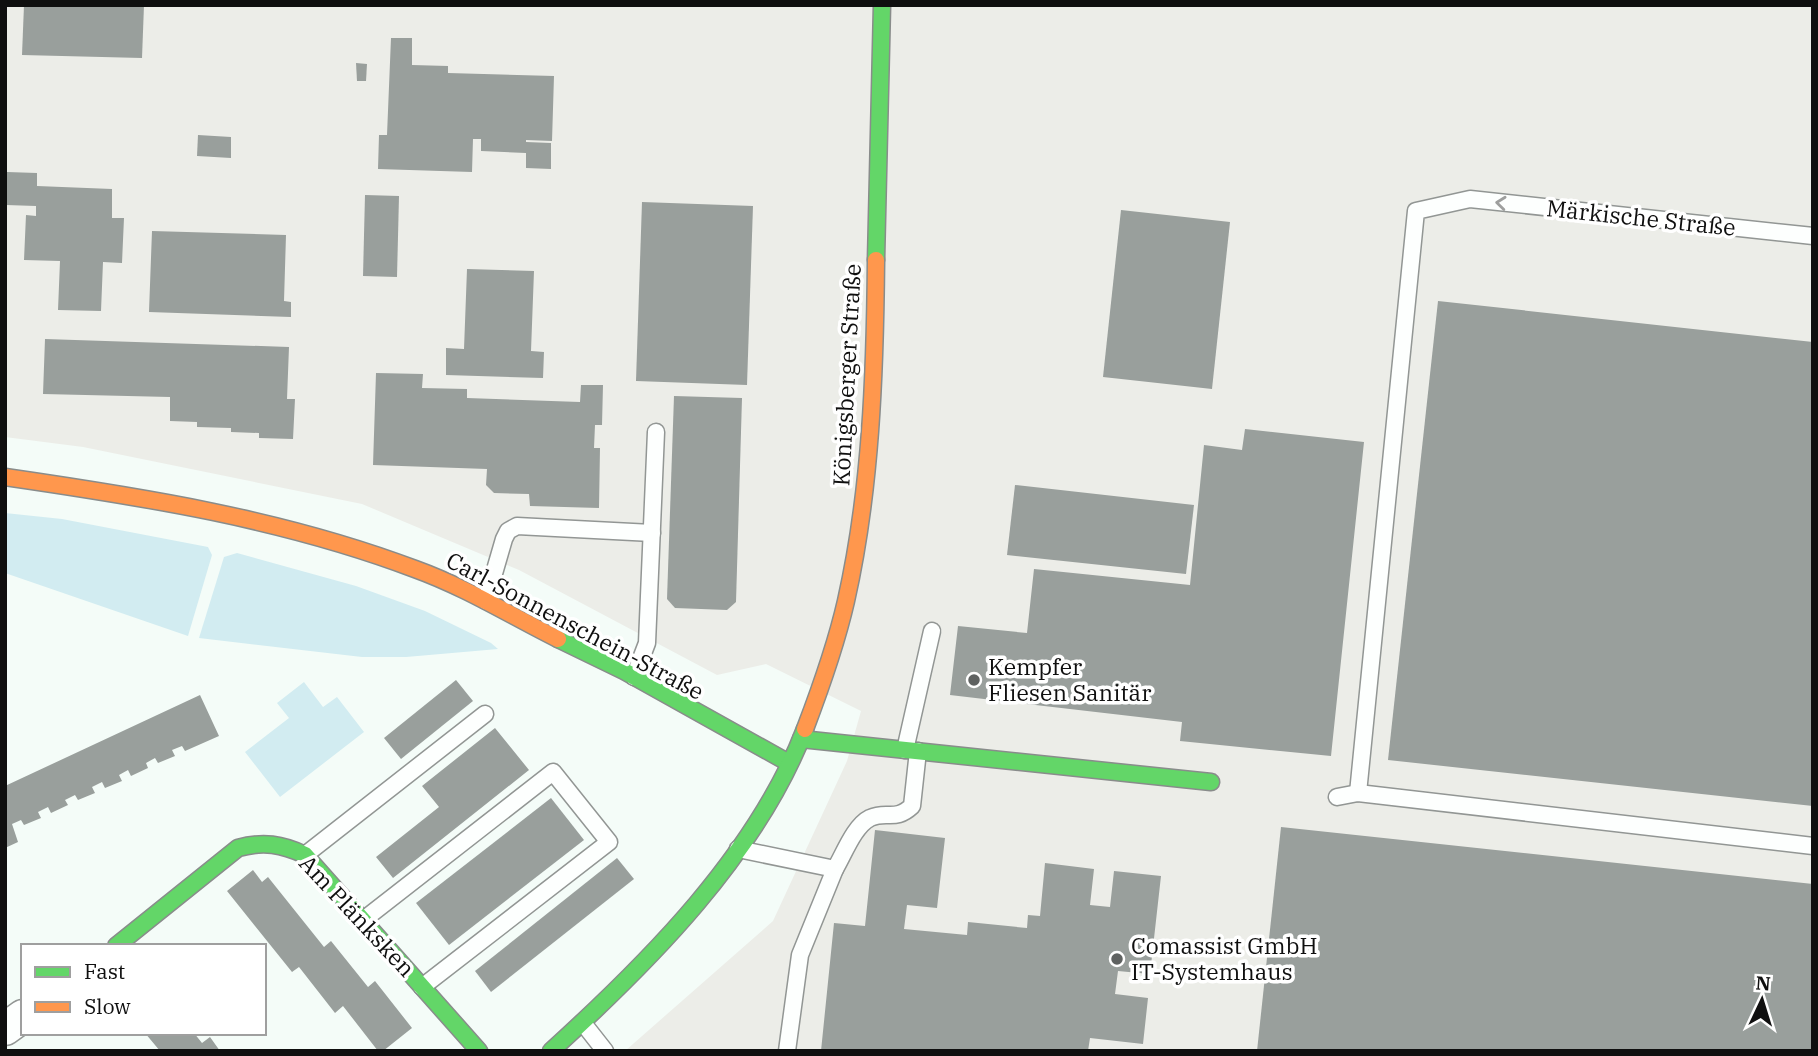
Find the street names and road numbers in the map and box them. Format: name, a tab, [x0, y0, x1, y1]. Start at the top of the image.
street label: Märkische Straße	[1545, 192, 1737, 242]
street label: Königsberger Straße	[825, 263, 867, 487]
street label: Carl-Sonnenschein-Straße	[441, 544, 709, 706]
street label: Am Plänksken	[293, 848, 422, 983]

